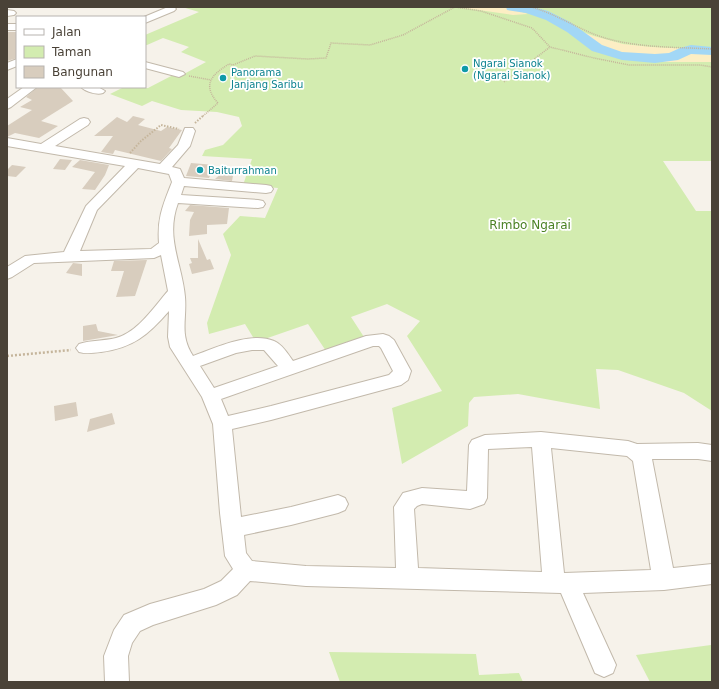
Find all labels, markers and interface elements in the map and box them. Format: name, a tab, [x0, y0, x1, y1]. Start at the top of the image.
legend	[16, 16, 146, 88]
text: Jalan	[51, 25, 81, 39]
text: Taman	[51, 45, 91, 59]
place label: Ngarai Sianok (Ngarai Sianok)	[473, 58, 551, 81]
marker: Ngarai Sianok (Ngarai Sianok)	[460, 64, 470, 74]
text: Bangunan	[52, 65, 113, 79]
place label: Panorama Janjang Saribu	[230, 67, 303, 90]
marker: Panorama Janjang Saribu	[218, 73, 228, 83]
marker: Baiturrahman	[195, 165, 205, 175]
place label: Baiturrahman	[208, 165, 277, 176]
park label: Rimbo Ngarai	[489, 218, 571, 232]

